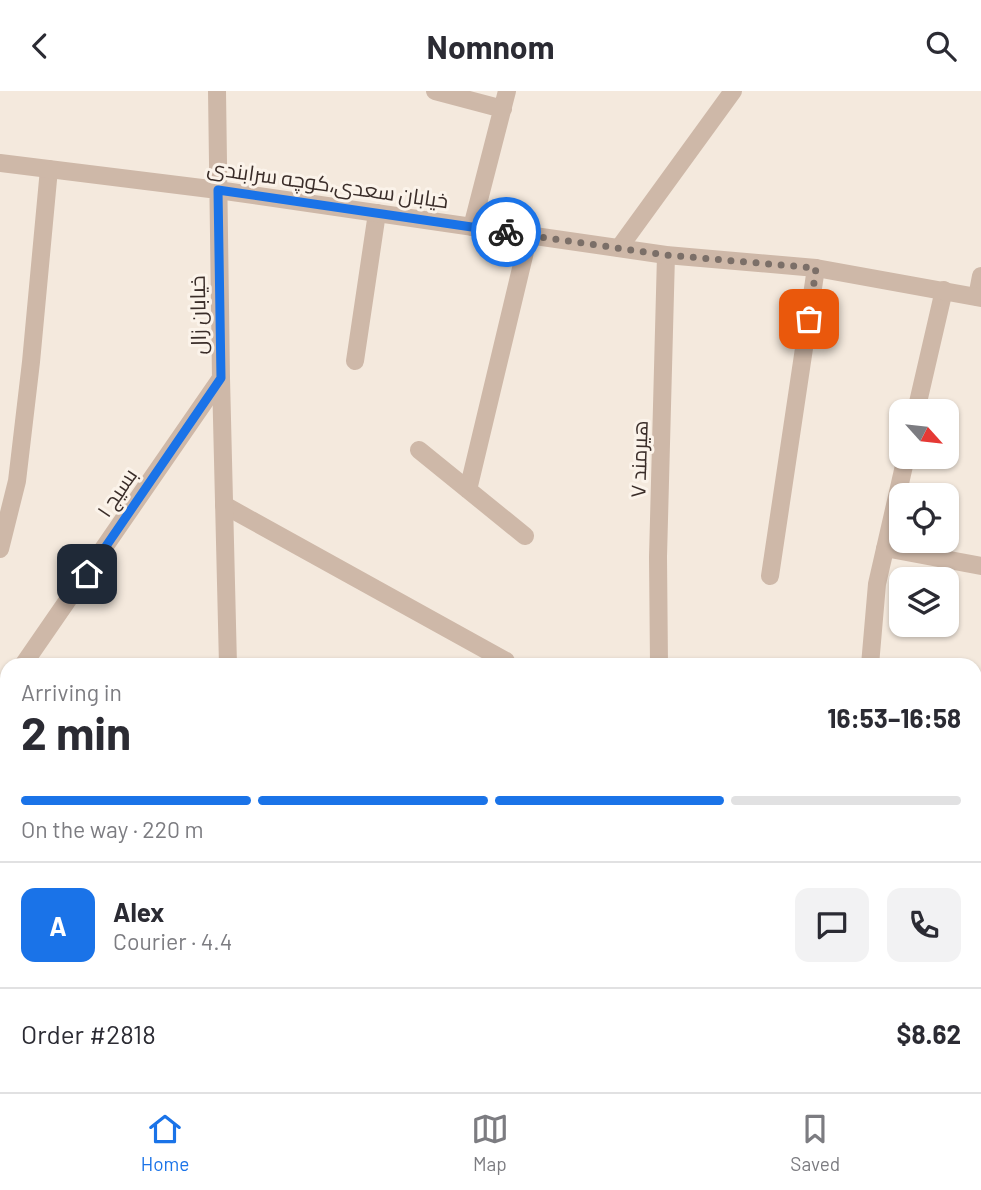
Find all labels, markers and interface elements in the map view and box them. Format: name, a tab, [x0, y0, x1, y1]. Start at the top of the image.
icon: back	[21, 27, 59, 65]
text: Nomnom	[427, 27, 554, 65]
icon: search	[922, 27, 960, 65]
street label: خیابان سعدی،کوچه سرابندی	[205, 154, 450, 215]
courier	[471, 197, 541, 267]
icon: bike	[487, 213, 525, 251]
street label: خیابان زال	[184, 275, 212, 355]
pin	[779, 289, 839, 349]
icon: bag	[790, 300, 828, 338]
north arrow	[889, 399, 959, 469]
map controls	[889, 399, 959, 637]
street label: هیرمند ٧	[624, 420, 653, 498]
street label: بسیج ۱	[91, 463, 144, 523]
button: locate	[889, 483, 959, 553]
pin	[57, 544, 117, 604]
icon: home	[68, 555, 106, 593]
button: layers	[889, 567, 959, 637]
text: Arriving in	[21, 678, 122, 706]
text: 16:53–16:58	[827, 702, 961, 733]
text: 2 min	[21, 704, 131, 759]
text: On the way · 220 m	[21, 815, 204, 843]
button: chat	[795, 888, 869, 962]
button: phone	[887, 888, 961, 962]
text: Alex	[113, 896, 164, 927]
text: A	[49, 910, 67, 941]
text: Courier · 4.4	[113, 927, 232, 955]
text: Order #2818	[21, 1018, 156, 1049]
text: $8.62	[897, 1018, 961, 1049]
tab: Home	[141, 1110, 189, 1175]
tab: Map	[471, 1110, 509, 1175]
tab: Saved	[790, 1110, 840, 1175]

